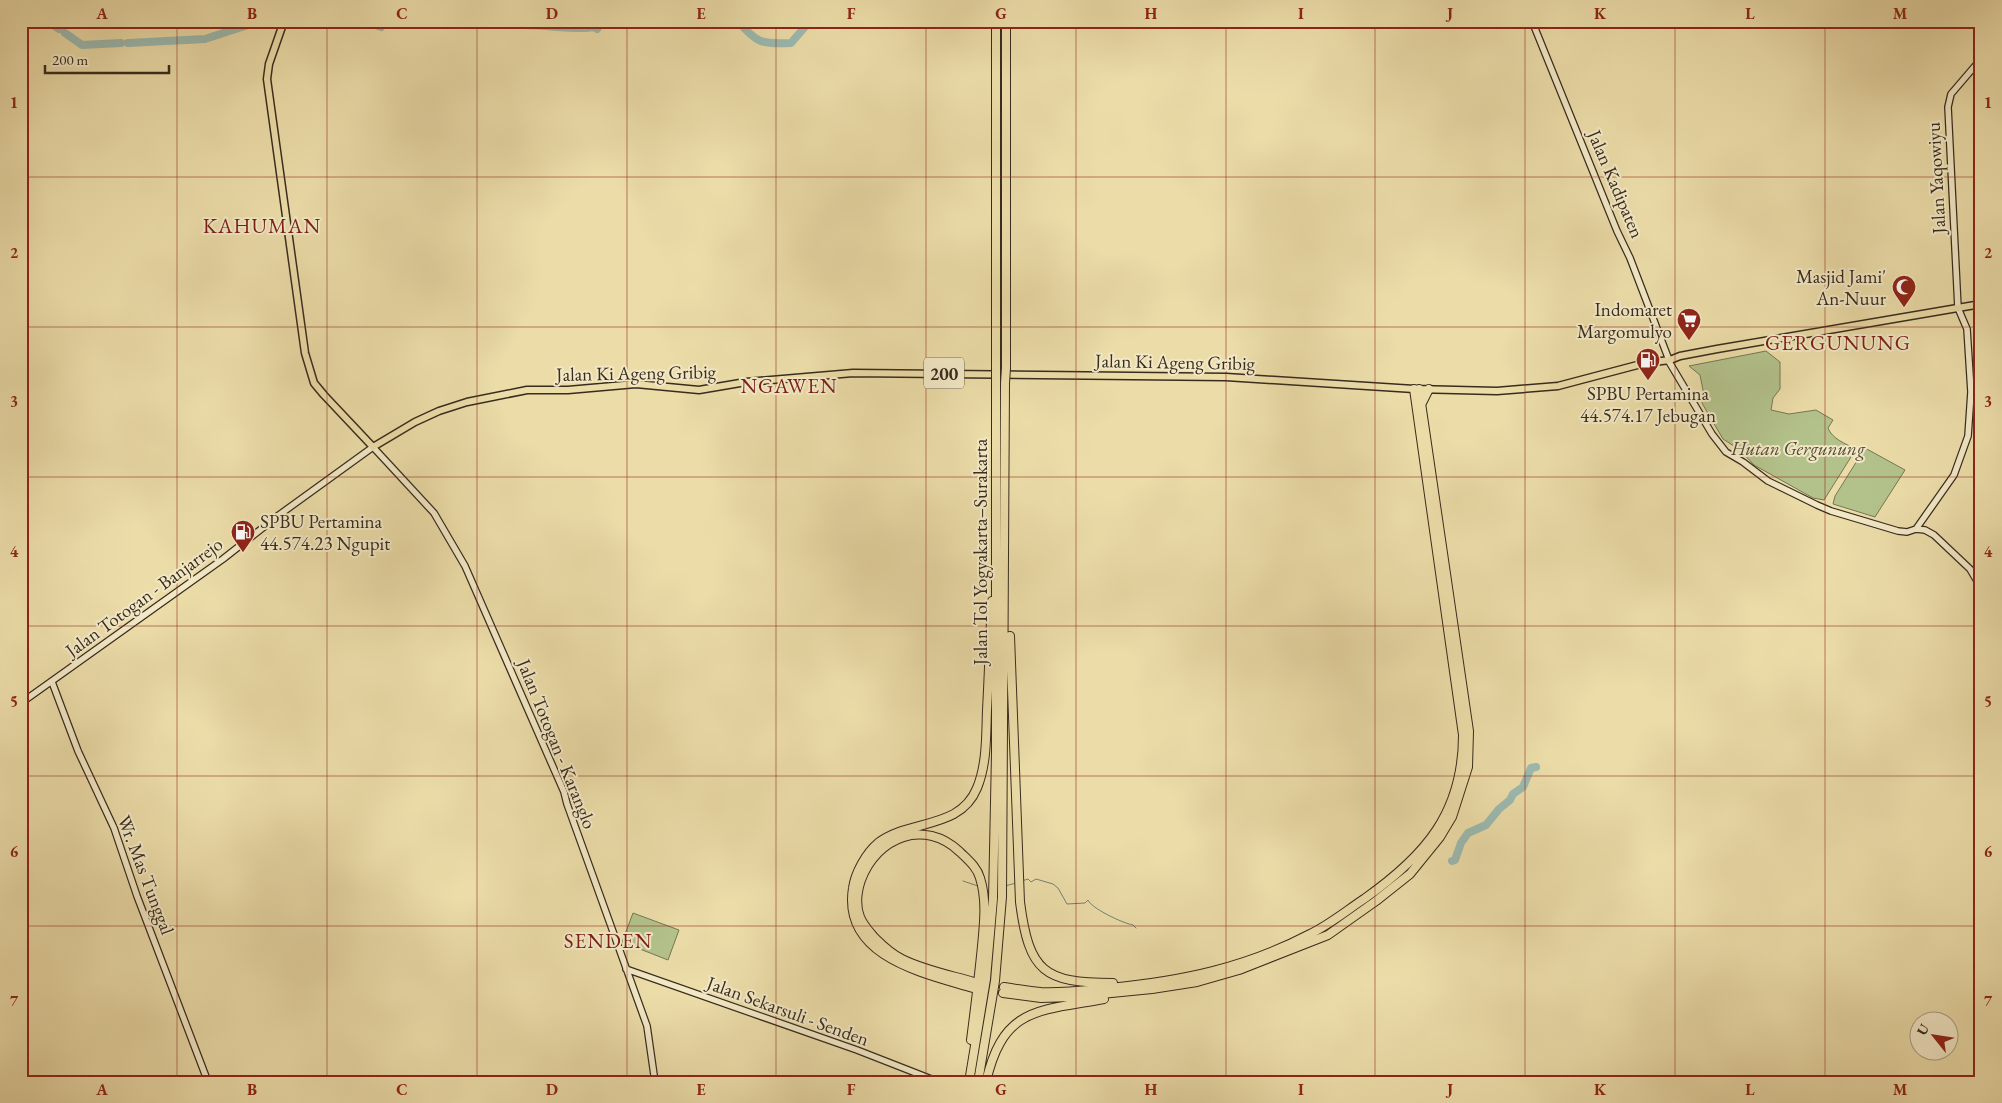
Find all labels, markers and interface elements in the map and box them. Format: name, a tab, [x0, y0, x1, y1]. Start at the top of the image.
text: A	[95, 3, 108, 24]
text: B	[247, 3, 257, 24]
text: C	[396, 3, 408, 24]
text: D	[546, 3, 558, 24]
text: E	[696, 3, 706, 24]
text: F	[847, 3, 856, 24]
text: G	[995, 3, 1007, 24]
text: H	[1145, 3, 1158, 24]
text: I	[1298, 3, 1304, 24]
text: J	[1445, 3, 1453, 24]
text: K	[1594, 3, 1607, 24]
text: L	[1745, 3, 1755, 24]
text: M	[1893, 3, 1908, 24]
scale bar	[45, 42, 169, 74]
text: 200 m	[52, 50, 89, 69]
text: 1	[10, 92, 18, 113]
text: 1	[1984, 92, 1992, 113]
street label: Jalan Yaqowiyu	[1921, 122, 1952, 236]
street label: Jalan Kadipaten	[1581, 124, 1650, 242]
district label: KAHUMAN	[203, 212, 321, 239]
text: 2	[10, 242, 19, 263]
text: 2	[1984, 242, 1993, 263]
place label: Masjid Jami' An-Nuur	[1796, 264, 1887, 311]
mosque icon: Masjid Jami' An-Nuur	[1891, 274, 1917, 308]
place label: Indomaret Margomulyo	[1577, 297, 1672, 344]
supermarket icon: Indomaret Margomulyo	[1676, 307, 1702, 341]
district label: GERGUNUNG	[1765, 329, 1911, 356]
fuel station icon: SPBU Pertamina 44.574.17 Jebugan	[1635, 347, 1661, 381]
street label: Jalan Ki Ageng Gribig	[1093, 348, 1256, 376]
road number: 200	[924, 358, 964, 388]
street label: Jalan Ki Ageng Gribig	[554, 359, 717, 387]
district label: NGAWEN	[740, 372, 838, 399]
place label: SPBU Pertamina 44.574.17 Jebugan	[1580, 381, 1716, 428]
text: 3	[10, 391, 18, 412]
text: 3	[1984, 391, 1992, 412]
park label: Hutan Gergunung	[1730, 436, 1866, 461]
street label: Jalan Tol Yogyakarta–Surakarta	[968, 438, 993, 667]
place label: SPBU Pertamina 44.574.23 Ngupit	[260, 509, 390, 556]
fuel station icon: SPBU Pertamina 44.574.23 Ngupit	[230, 519, 256, 553]
street label: Jalan Totogan - Banjarrejo	[59, 531, 228, 664]
text: 4	[10, 541, 19, 562]
text: 4	[1984, 541, 1993, 562]
street label: Jalan Totogan - Karanglo	[511, 654, 602, 833]
text: 5	[10, 691, 18, 712]
text: 5	[1984, 691, 1992, 712]
street label: Wr. Mas Tunggal	[112, 812, 180, 939]
text: 6	[10, 841, 19, 862]
text: 6	[1984, 841, 1993, 862]
district label: SENDEN	[564, 927, 652, 954]
street label: Jalan Sekarsuli - Senden	[702, 969, 872, 1052]
text: 7	[10, 990, 19, 1011]
text: 7	[1984, 990, 1993, 1011]
north arrow	[1910, 1010, 1960, 1060]
text: U	[1912, 1020, 1933, 1039]
text: A	[95, 1079, 108, 1100]
text: B	[247, 1079, 257, 1100]
text: C	[396, 1079, 408, 1100]
text: D	[546, 1079, 558, 1100]
text: E	[696, 1079, 706, 1100]
text: F	[847, 1079, 856, 1100]
text: G	[995, 1079, 1007, 1100]
text: H	[1145, 1079, 1158, 1100]
text: I	[1298, 1079, 1304, 1100]
text: J	[1445, 1079, 1453, 1100]
text: K	[1594, 1079, 1607, 1100]
text: L	[1745, 1079, 1755, 1100]
text: M	[1893, 1079, 1908, 1100]

